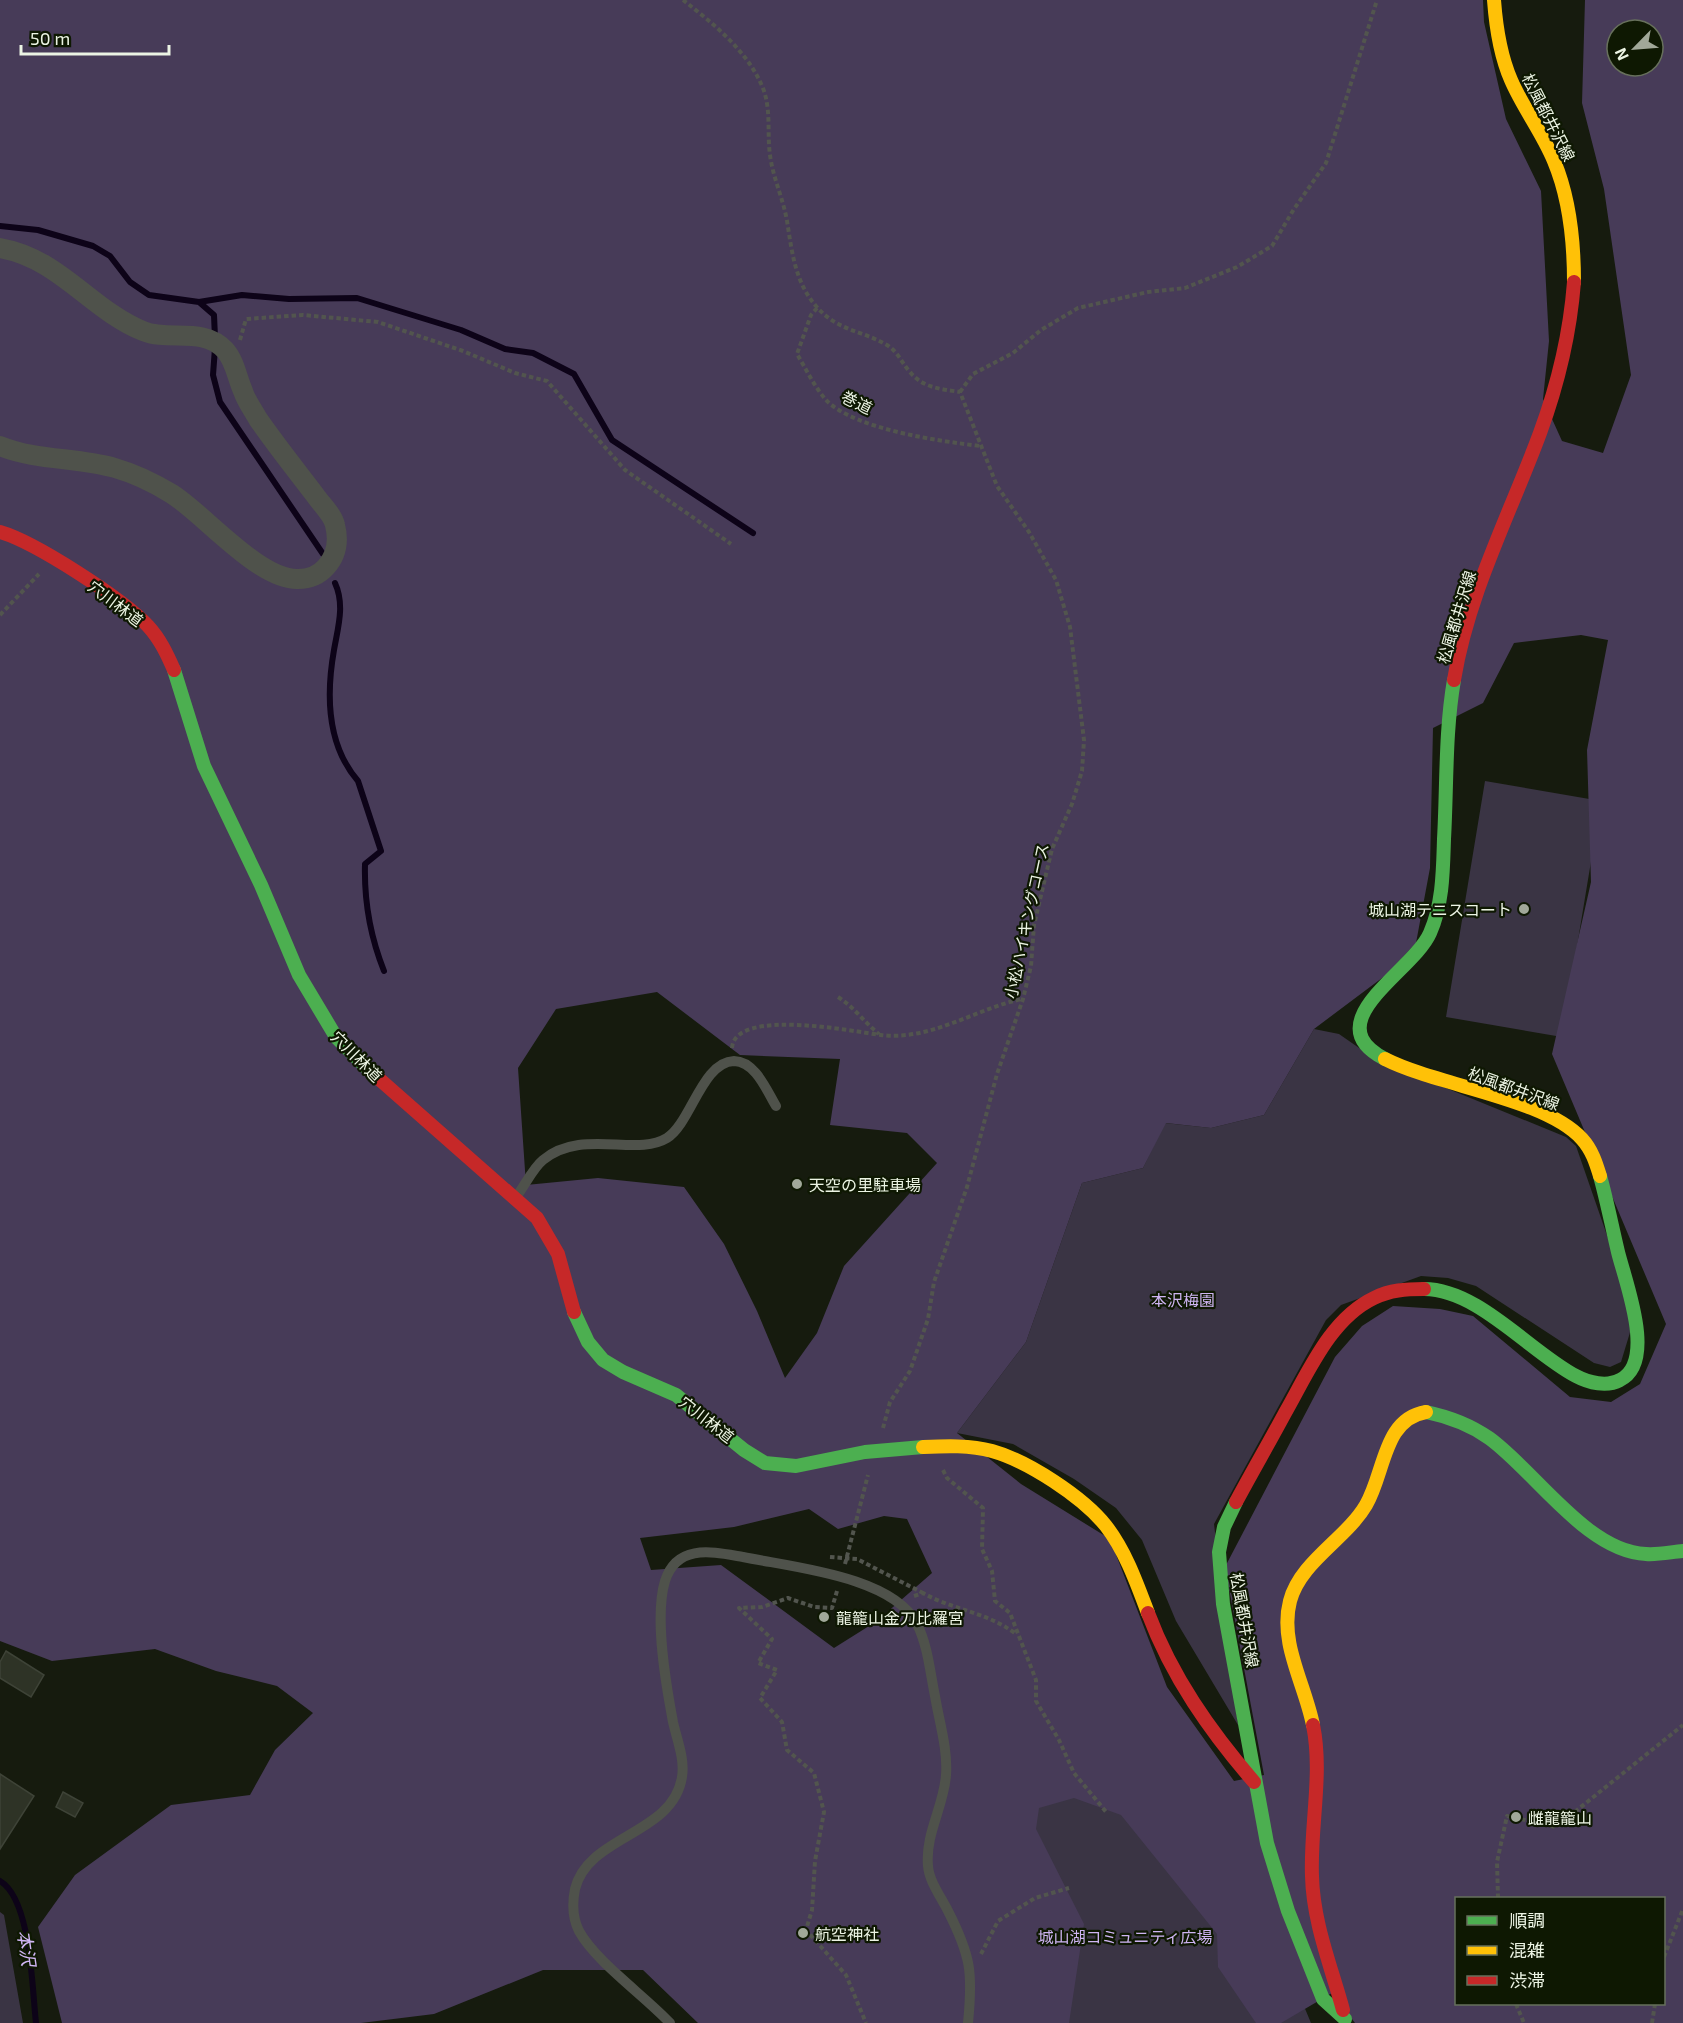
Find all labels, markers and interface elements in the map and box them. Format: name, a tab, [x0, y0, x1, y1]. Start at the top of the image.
scale bar	[21, 18, 170, 56]
north arrow	[1605, 18, 1665, 78]
text: 50 m	[30, 27, 70, 49]
text: N	[1610, 45, 1632, 64]
street label: 松風都井沢線	[1519, 70, 1579, 164]
street label: 巻道	[838, 386, 876, 418]
street label: 松風都井沢線	[1433, 568, 1479, 666]
street label: 穴川林道	[85, 576, 147, 630]
street label: 小松ハイキングコース	[1000, 842, 1052, 1000]
place label: 城山湖テニスコート	[1368, 900, 1512, 919]
marker: 城山湖テニスコート	[1517, 902, 1531, 916]
street label: 穴川林道	[328, 1027, 386, 1085]
street label: 松風都井沢線	[1466, 1063, 1562, 1113]
place label: 天空の里駐車場	[809, 1175, 921, 1194]
marker: 天空の里駐車場	[790, 1177, 804, 1191]
park label: 本沢梅園	[1151, 1290, 1215, 1309]
street label: 穴川林道	[676, 1392, 738, 1446]
street label: 松風都井沢線	[1227, 1571, 1263, 1669]
place label: 龍籠山金刀比羅宮	[836, 1608, 964, 1627]
marker: 龍籠山金刀比羅宮	[817, 1610, 831, 1624]
place label: 雌龍籠山	[1528, 1808, 1592, 1827]
marker: 雌龍籠山	[1509, 1810, 1523, 1824]
legend	[1455, 1897, 1665, 2005]
text: 順調	[1509, 1909, 1545, 1931]
place label: 航空神社	[815, 1924, 879, 1943]
marker: 航空神社	[796, 1926, 810, 1940]
park label: 城山湖コミュニティ広場	[1037, 1927, 1213, 1946]
water label: 本沢	[14, 1929, 41, 1969]
text: 混雑	[1509, 1939, 1545, 1961]
text: 渋滞	[1509, 1969, 1545, 1991]

